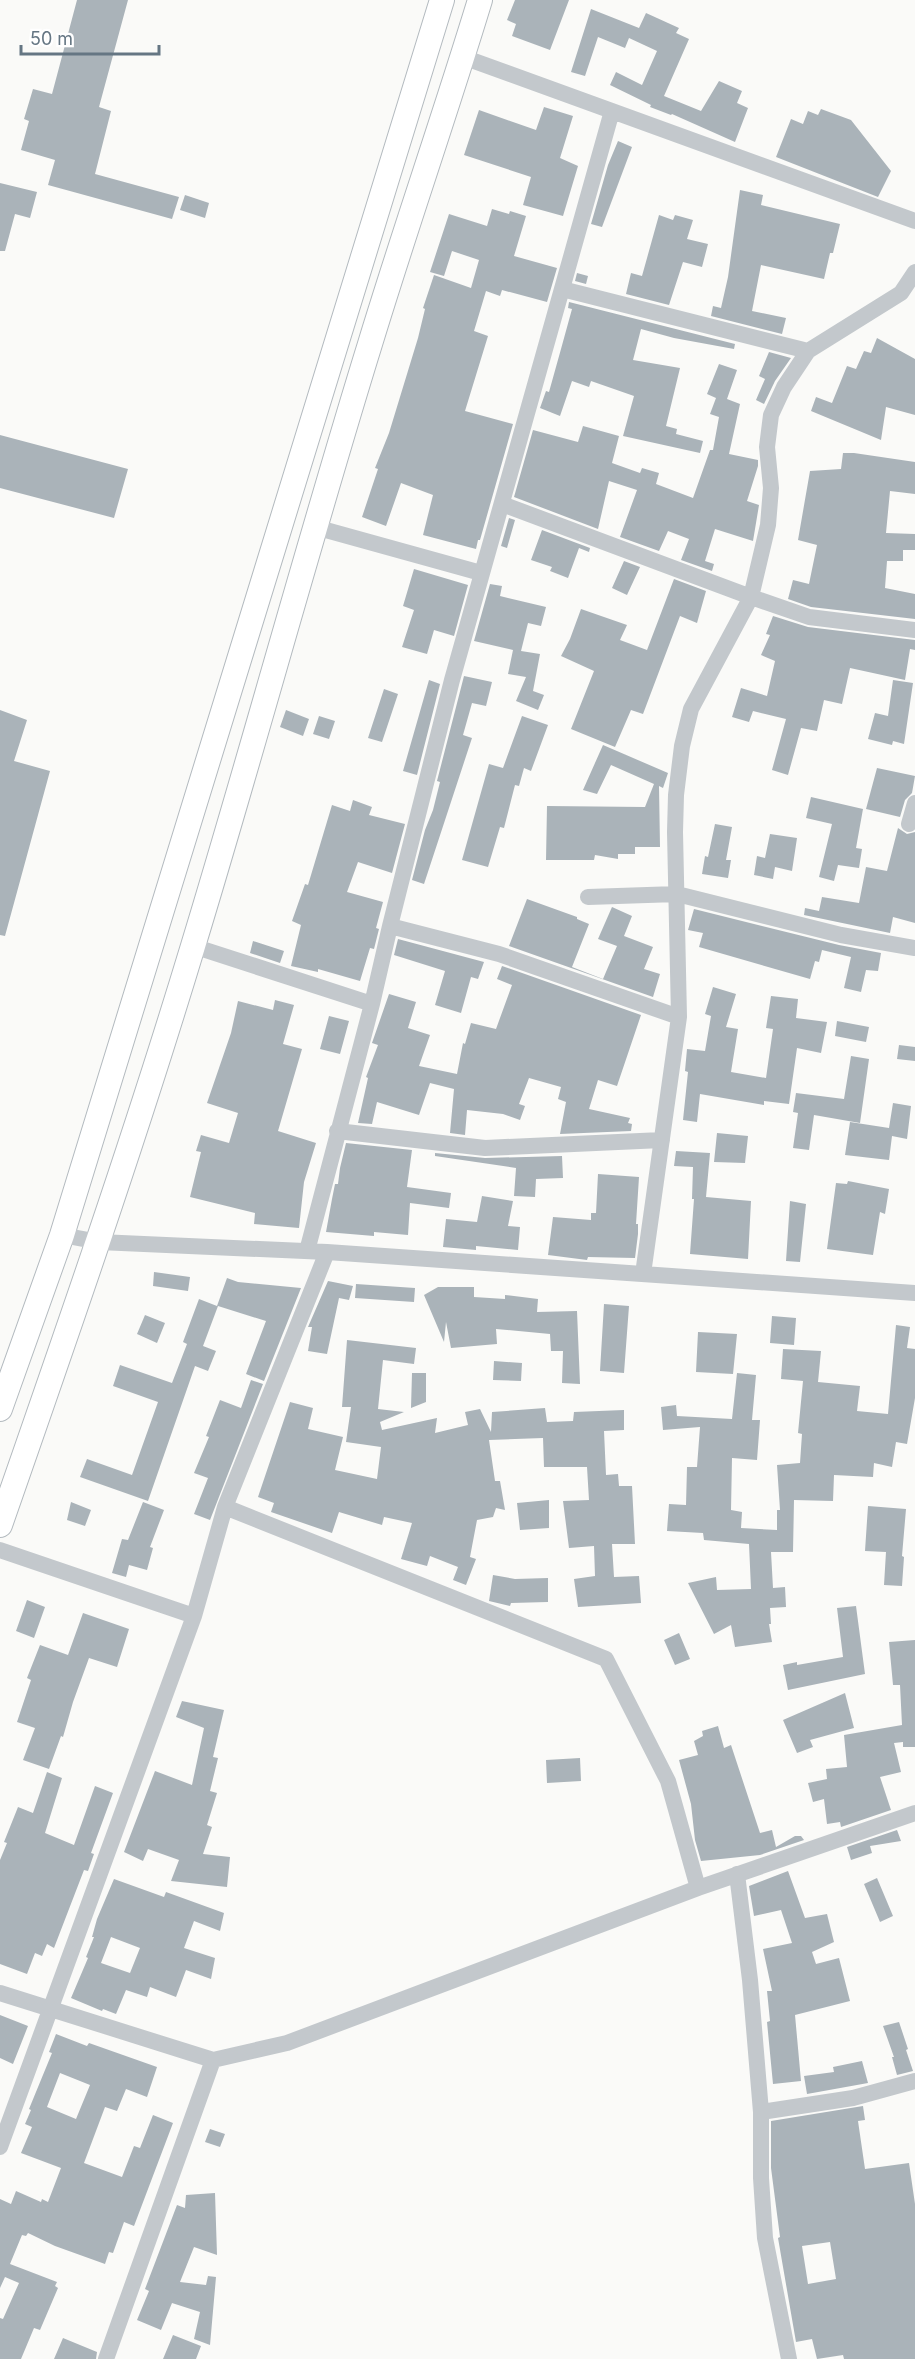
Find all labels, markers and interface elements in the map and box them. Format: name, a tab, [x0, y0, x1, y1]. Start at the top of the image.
scale bar	[21, 18, 159, 56]
text: 50 m	[30, 28, 73, 49]

